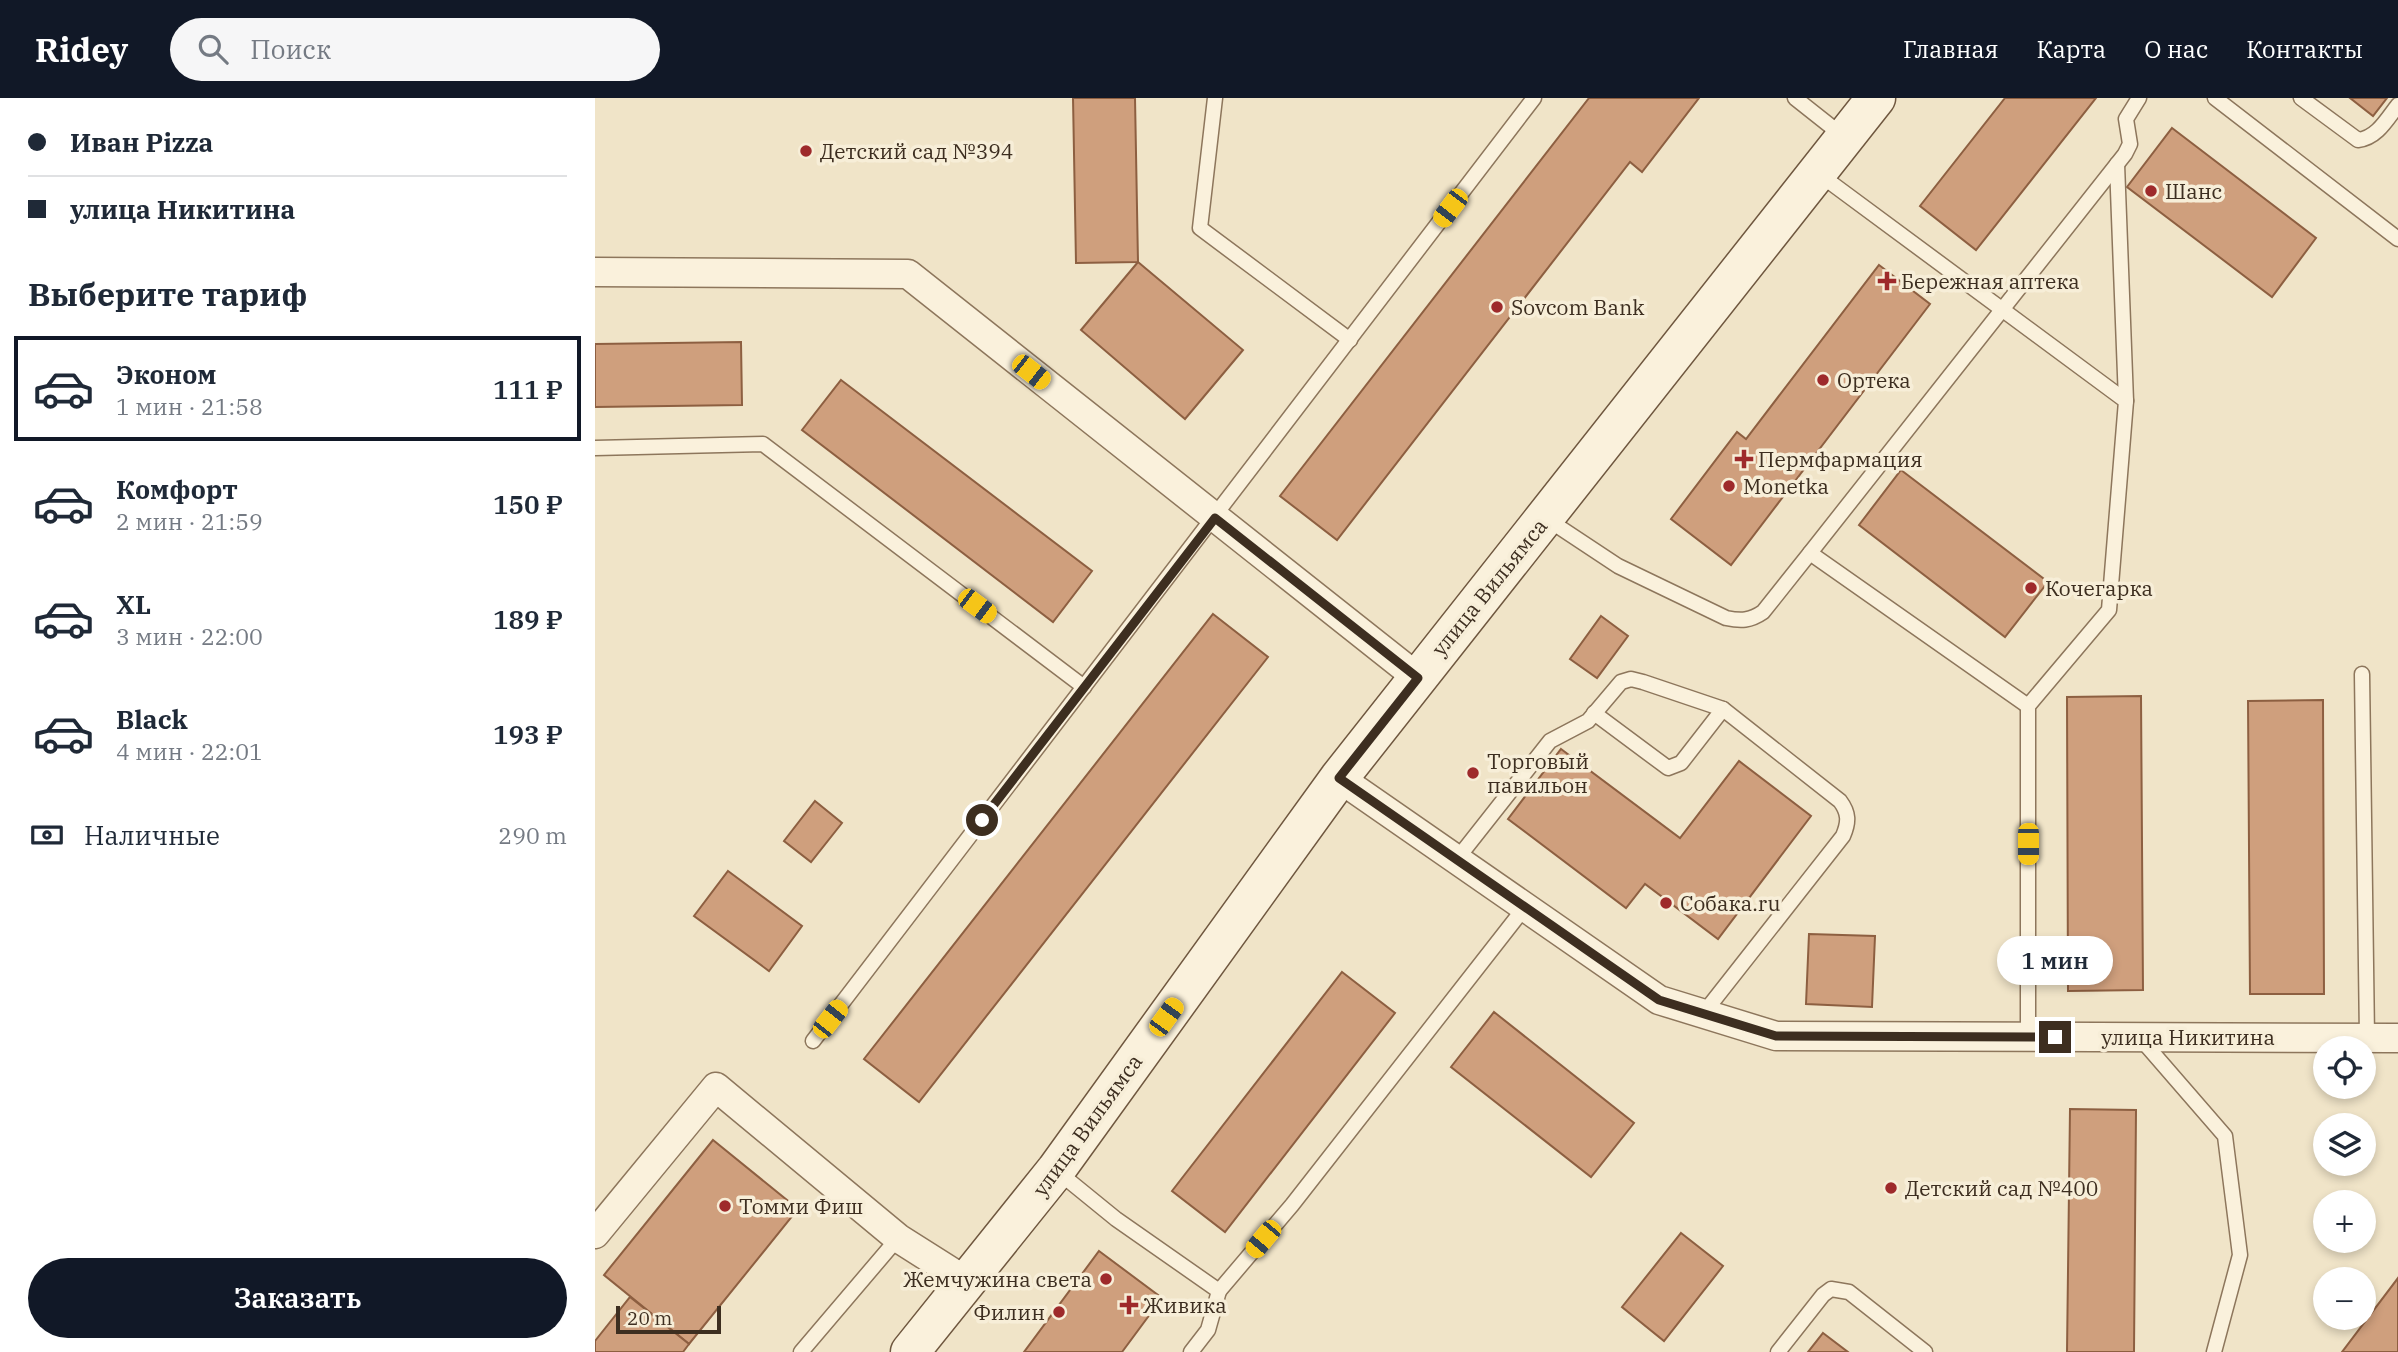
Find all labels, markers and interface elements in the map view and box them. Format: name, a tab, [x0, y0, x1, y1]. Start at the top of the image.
search box	[170, 18, 660, 81]
text: Ridey	[35, 28, 128, 71]
icon: search	[194, 30, 232, 68]
text: Поиск	[250, 32, 331, 66]
text: Главная	[1903, 33, 1999, 65]
text: Карта	[2037, 33, 2106, 65]
text: О нас	[2144, 33, 2208, 65]
text: Контакты	[2246, 33, 2363, 65]
text: Иван Pizza	[70, 125, 213, 159]
place label: Детский сад №394	[820, 137, 1013, 165]
marker: Детский сад №394	[798, 143, 814, 159]
place label: Шанс	[2165, 177, 2222, 205]
marker: Шанс	[2143, 183, 2159, 199]
car	[1429, 185, 1472, 231]
text: улица Никитина	[70, 192, 295, 226]
place label: Бережная аптека	[1901, 267, 2080, 295]
text: Выберите тариф	[28, 273, 308, 315]
marker: Бережная аптека	[1879, 273, 1895, 289]
place label: Sovcom Bank	[1511, 293, 1645, 321]
marker: Sovcom Bank	[1489, 299, 1505, 315]
car	[1008, 351, 1055, 393]
icon: car	[32, 357, 95, 420]
text: Эконом	[116, 357, 217, 391]
place label: Ортека	[1837, 366, 1911, 394]
text: 111 ₽	[493, 372, 563, 406]
marker: Ортека	[1815, 372, 1831, 388]
text: 1 мин · 21:58	[116, 391, 263, 421]
place label: Пермфармация	[1758, 445, 1923, 473]
marker: Пермфармация	[1736, 451, 1752, 467]
icon: car	[32, 472, 95, 535]
text: Комфорт	[116, 472, 238, 506]
place label: Monetka	[1743, 472, 1829, 500]
marker: Monetka	[1721, 478, 1737, 494]
text: 150 ₽	[493, 487, 563, 521]
text: 2 мин · 21:59	[116, 506, 263, 536]
street label: улица Вильямса	[1425, 512, 1553, 662]
place label: Кочегарка	[2045, 574, 2153, 602]
marker: Кочегарка	[2023, 580, 2039, 596]
car	[954, 585, 1001, 627]
icon: car	[32, 587, 95, 650]
text: XL	[116, 587, 151, 621]
text: 189 ₽	[493, 602, 563, 636]
text: 3 мин · 22:00	[116, 621, 263, 651]
icon: car	[32, 702, 95, 765]
text: Black	[116, 702, 188, 736]
text: 193 ₽	[493, 717, 563, 751]
text: 4 мин · 22:01	[116, 736, 263, 766]
place label: Торговый павильон	[1487, 747, 1589, 799]
marker: Торговый павильон	[1465, 765, 1481, 781]
route start	[966, 804, 998, 836]
icon: cash	[28, 816, 66, 854]
text: Наличные	[84, 818, 220, 852]
text: 290 m	[498, 820, 567, 850]
car	[2018, 823, 2039, 865]
place label: Собака.ru	[1680, 889, 1781, 917]
marker: Собака.ru	[1658, 895, 1674, 911]
callout: 1 мин	[1997, 936, 2113, 984]
text: 1 мин	[2021, 945, 2089, 975]
car	[1146, 994, 1187, 1040]
car	[809, 996, 852, 1042]
route end	[2039, 1021, 2071, 1053]
street label: улица Никитина	[2101, 1023, 2275, 1051]
map controls	[2313, 1036, 2376, 1330]
button: locate	[2313, 1036, 2376, 1099]
street label: улица Вильямса	[1026, 1048, 1148, 1202]
button: layers	[2313, 1113, 2376, 1176]
place label: Детский сад №400	[1905, 1174, 2098, 1202]
marker: Детский сад №400	[1883, 1180, 1899, 1196]
button: +	[2313, 1190, 2376, 1253]
place label: Томми Фиш	[739, 1192, 863, 1220]
marker: Томми Фиш	[717, 1198, 733, 1214]
car	[1242, 1216, 1285, 1262]
button: Заказать	[28, 1258, 567, 1338]
place label: Жемчужина света	[903, 1265, 1092, 1293]
button: −	[2313, 1267, 2376, 1330]
marker: Жемчужина света	[1098, 1271, 1114, 1287]
place label: Живика	[1143, 1291, 1227, 1319]
marker: Живика	[1121, 1297, 1137, 1313]
place label: Филин	[973, 1298, 1045, 1326]
scale bar	[616, 1303, 721, 1335]
marker: Филин	[1051, 1304, 1067, 1320]
text: 20 m	[627, 1306, 672, 1330]

